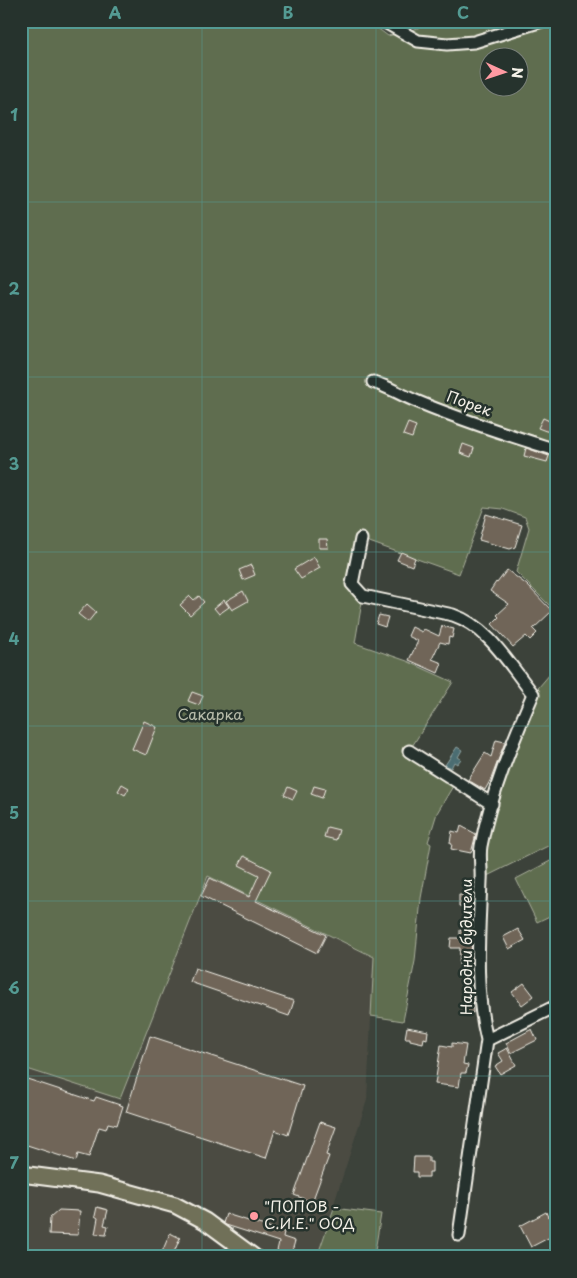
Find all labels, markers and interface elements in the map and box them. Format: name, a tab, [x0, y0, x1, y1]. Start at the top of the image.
text: A	[109, 0, 122, 24]
text: B	[283, 0, 294, 24]
text: C	[457, 0, 469, 24]
north arrow	[480, 48, 530, 98]
text: N	[507, 67, 528, 79]
text: 1	[10, 102, 18, 126]
text: 2	[8, 276, 20, 300]
street label: Порек	[444, 384, 495, 421]
text: 3	[9, 451, 19, 475]
text: 4	[9, 626, 20, 650]
park label: Сакарка	[177, 702, 243, 725]
text: 5	[9, 800, 19, 824]
street label: Народни будители	[454, 879, 477, 1015]
text: 6	[8, 975, 20, 999]
text: 7	[9, 1150, 19, 1174]
place label: "ПОПОВ - С.И.Е." ООД	[264, 1194, 355, 1234]
marker: "ПОПОВ - С.И.Е." ООД	[248, 1210, 260, 1222]

